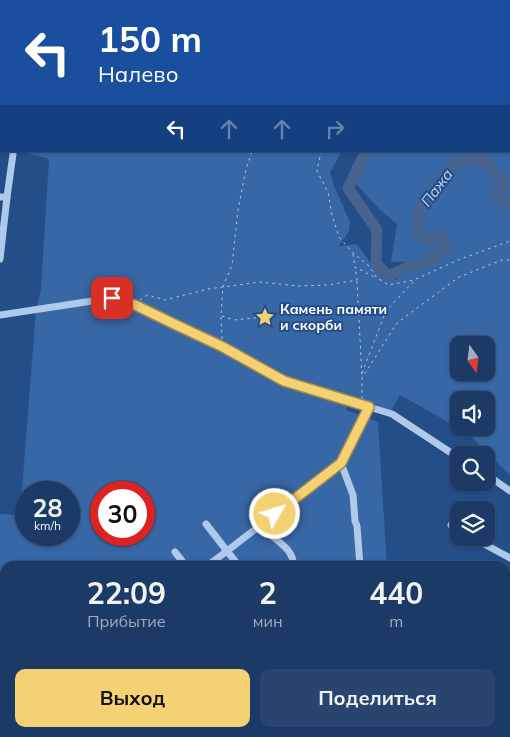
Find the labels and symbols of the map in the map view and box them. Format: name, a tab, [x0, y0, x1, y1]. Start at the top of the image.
water label: Пажа	[416, 165, 457, 210]
pin	[91, 277, 133, 319]
place label: Камень памяти и скорби	[280, 300, 387, 334]
place icon: Камень памяти и скорби	[254, 306, 276, 328]
north arrow	[450, 336, 495, 381]
speed limit sign: 30	[90, 481, 155, 546]
position arrow	[248, 487, 300, 539]

